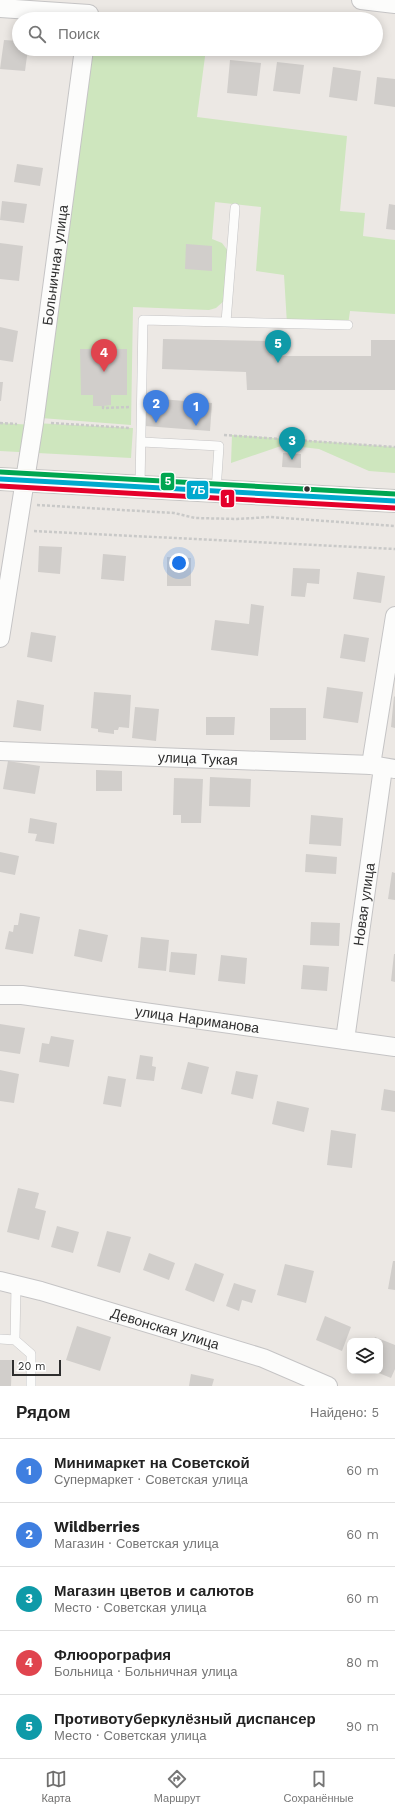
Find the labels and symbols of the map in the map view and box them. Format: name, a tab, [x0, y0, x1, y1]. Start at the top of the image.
street label: Больничная улица	[39, 204, 71, 326]
pin: 5	[265, 330, 291, 363]
pin: 4	[91, 339, 117, 372]
pin: 2	[143, 390, 169, 423]
pin: 1	[183, 393, 209, 426]
pin: 3	[279, 427, 305, 460]
line badge: 5	[160, 472, 175, 491]
text: 5	[165, 475, 171, 488]
line badge: 7Б	[186, 480, 209, 500]
text: 7Б	[191, 484, 205, 497]
unlabelled marker	[302, 484, 312, 494]
line badge: 1	[220, 489, 235, 508]
text: 1	[225, 493, 229, 506]
your location	[169, 553, 189, 573]
street label: улица Тукая	[158, 749, 238, 768]
street label: Новая улица	[350, 861, 378, 947]
street label: улица Нариманова	[134, 1003, 260, 1036]
street label: Девонская улица	[109, 1305, 221, 1352]
scale bar	[12, 1358, 61, 1377]

